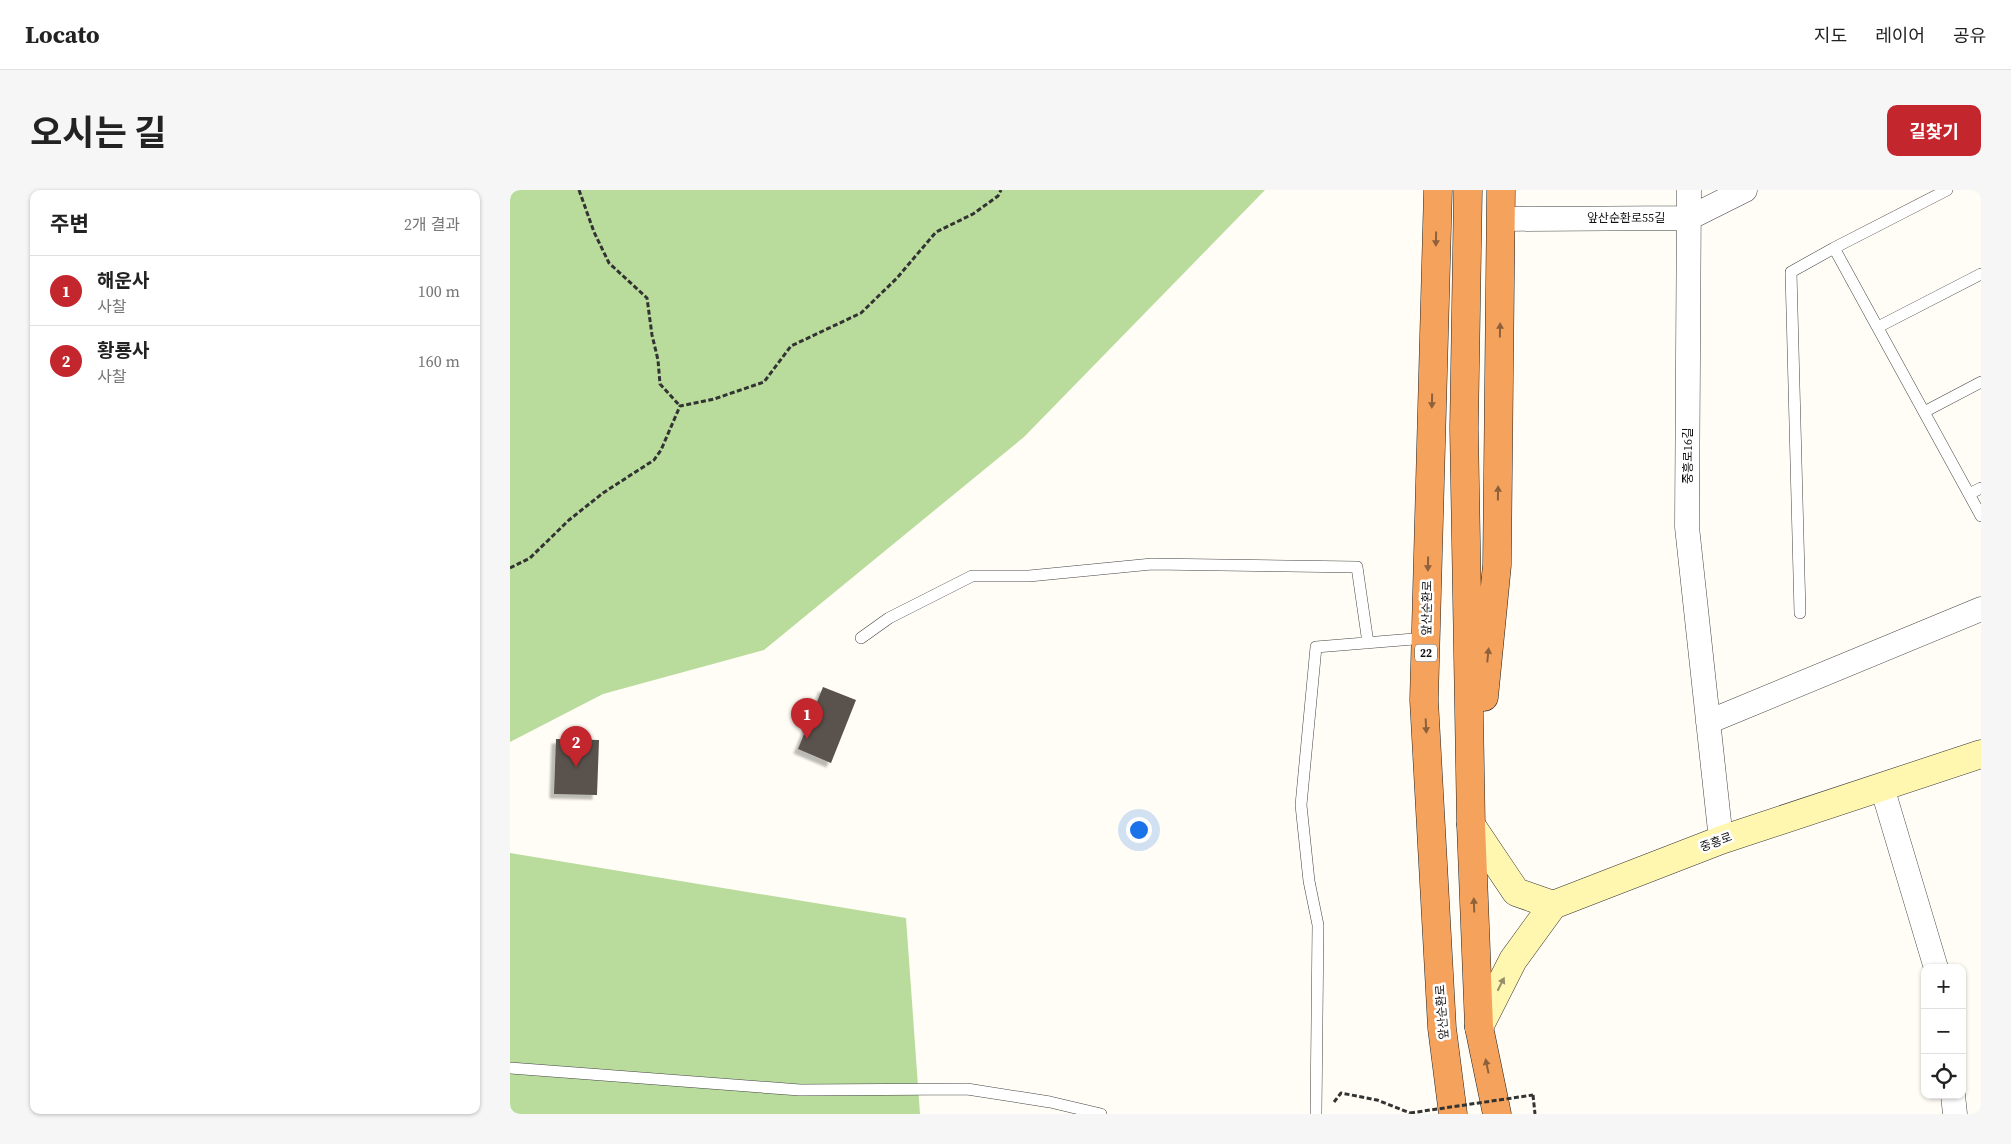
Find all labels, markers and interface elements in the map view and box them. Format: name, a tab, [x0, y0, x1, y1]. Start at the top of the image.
text: Locato	[25, 18, 100, 51]
text: 지도	[1814, 23, 1847, 48]
text: 레이어	[1875, 23, 1925, 48]
text: 공유	[1953, 23, 1986, 48]
button: 길찾기	[1887, 105, 1981, 156]
text: 오시는 길	[30, 109, 166, 157]
text: 주변	[50, 209, 89, 238]
street label: 앞산순환로55길	[1587, 210, 1665, 226]
text: 2개 결과	[404, 213, 460, 235]
one-way arrow	[1432, 231, 1440, 247]
text: 해운사	[97, 267, 149, 293]
text: 1	[62, 280, 70, 302]
text: 100 m	[418, 280, 460, 302]
text: 사찰	[97, 295, 126, 317]
one-way arrow	[1496, 322, 1504, 338]
text: 황룡사	[97, 337, 149, 363]
text: 2	[62, 350, 70, 372]
text: 160 m	[418, 350, 460, 372]
text: 사찰	[97, 365, 126, 387]
one-way arrow	[1428, 393, 1436, 409]
street label: 중흥로16길	[1680, 428, 1696, 484]
one-way arrow	[1494, 485, 1502, 501]
one-way arrow	[1424, 556, 1432, 572]
street label: 앞산순환로	[1419, 580, 1435, 636]
road number: 22	[1415, 644, 1437, 662]
one-way arrow	[1484, 647, 1492, 663]
pin: 1	[791, 698, 823, 739]
one-way arrow	[1422, 718, 1430, 734]
pin: 2	[560, 726, 592, 767]
your location	[1126, 817, 1152, 843]
street label: 중흥로	[1698, 829, 1734, 855]
one-way arrow	[1470, 896, 1478, 912]
map controls	[1921, 964, 1966, 1099]
button: +	[1921, 964, 1966, 1009]
one-way arrow	[1497, 977, 1505, 991]
street label: 앞산순환로	[1432, 984, 1452, 1040]
button: −	[1921, 1009, 1966, 1054]
button: locate	[1921, 1054, 1966, 1099]
one-way arrow	[1482, 1058, 1490, 1074]

